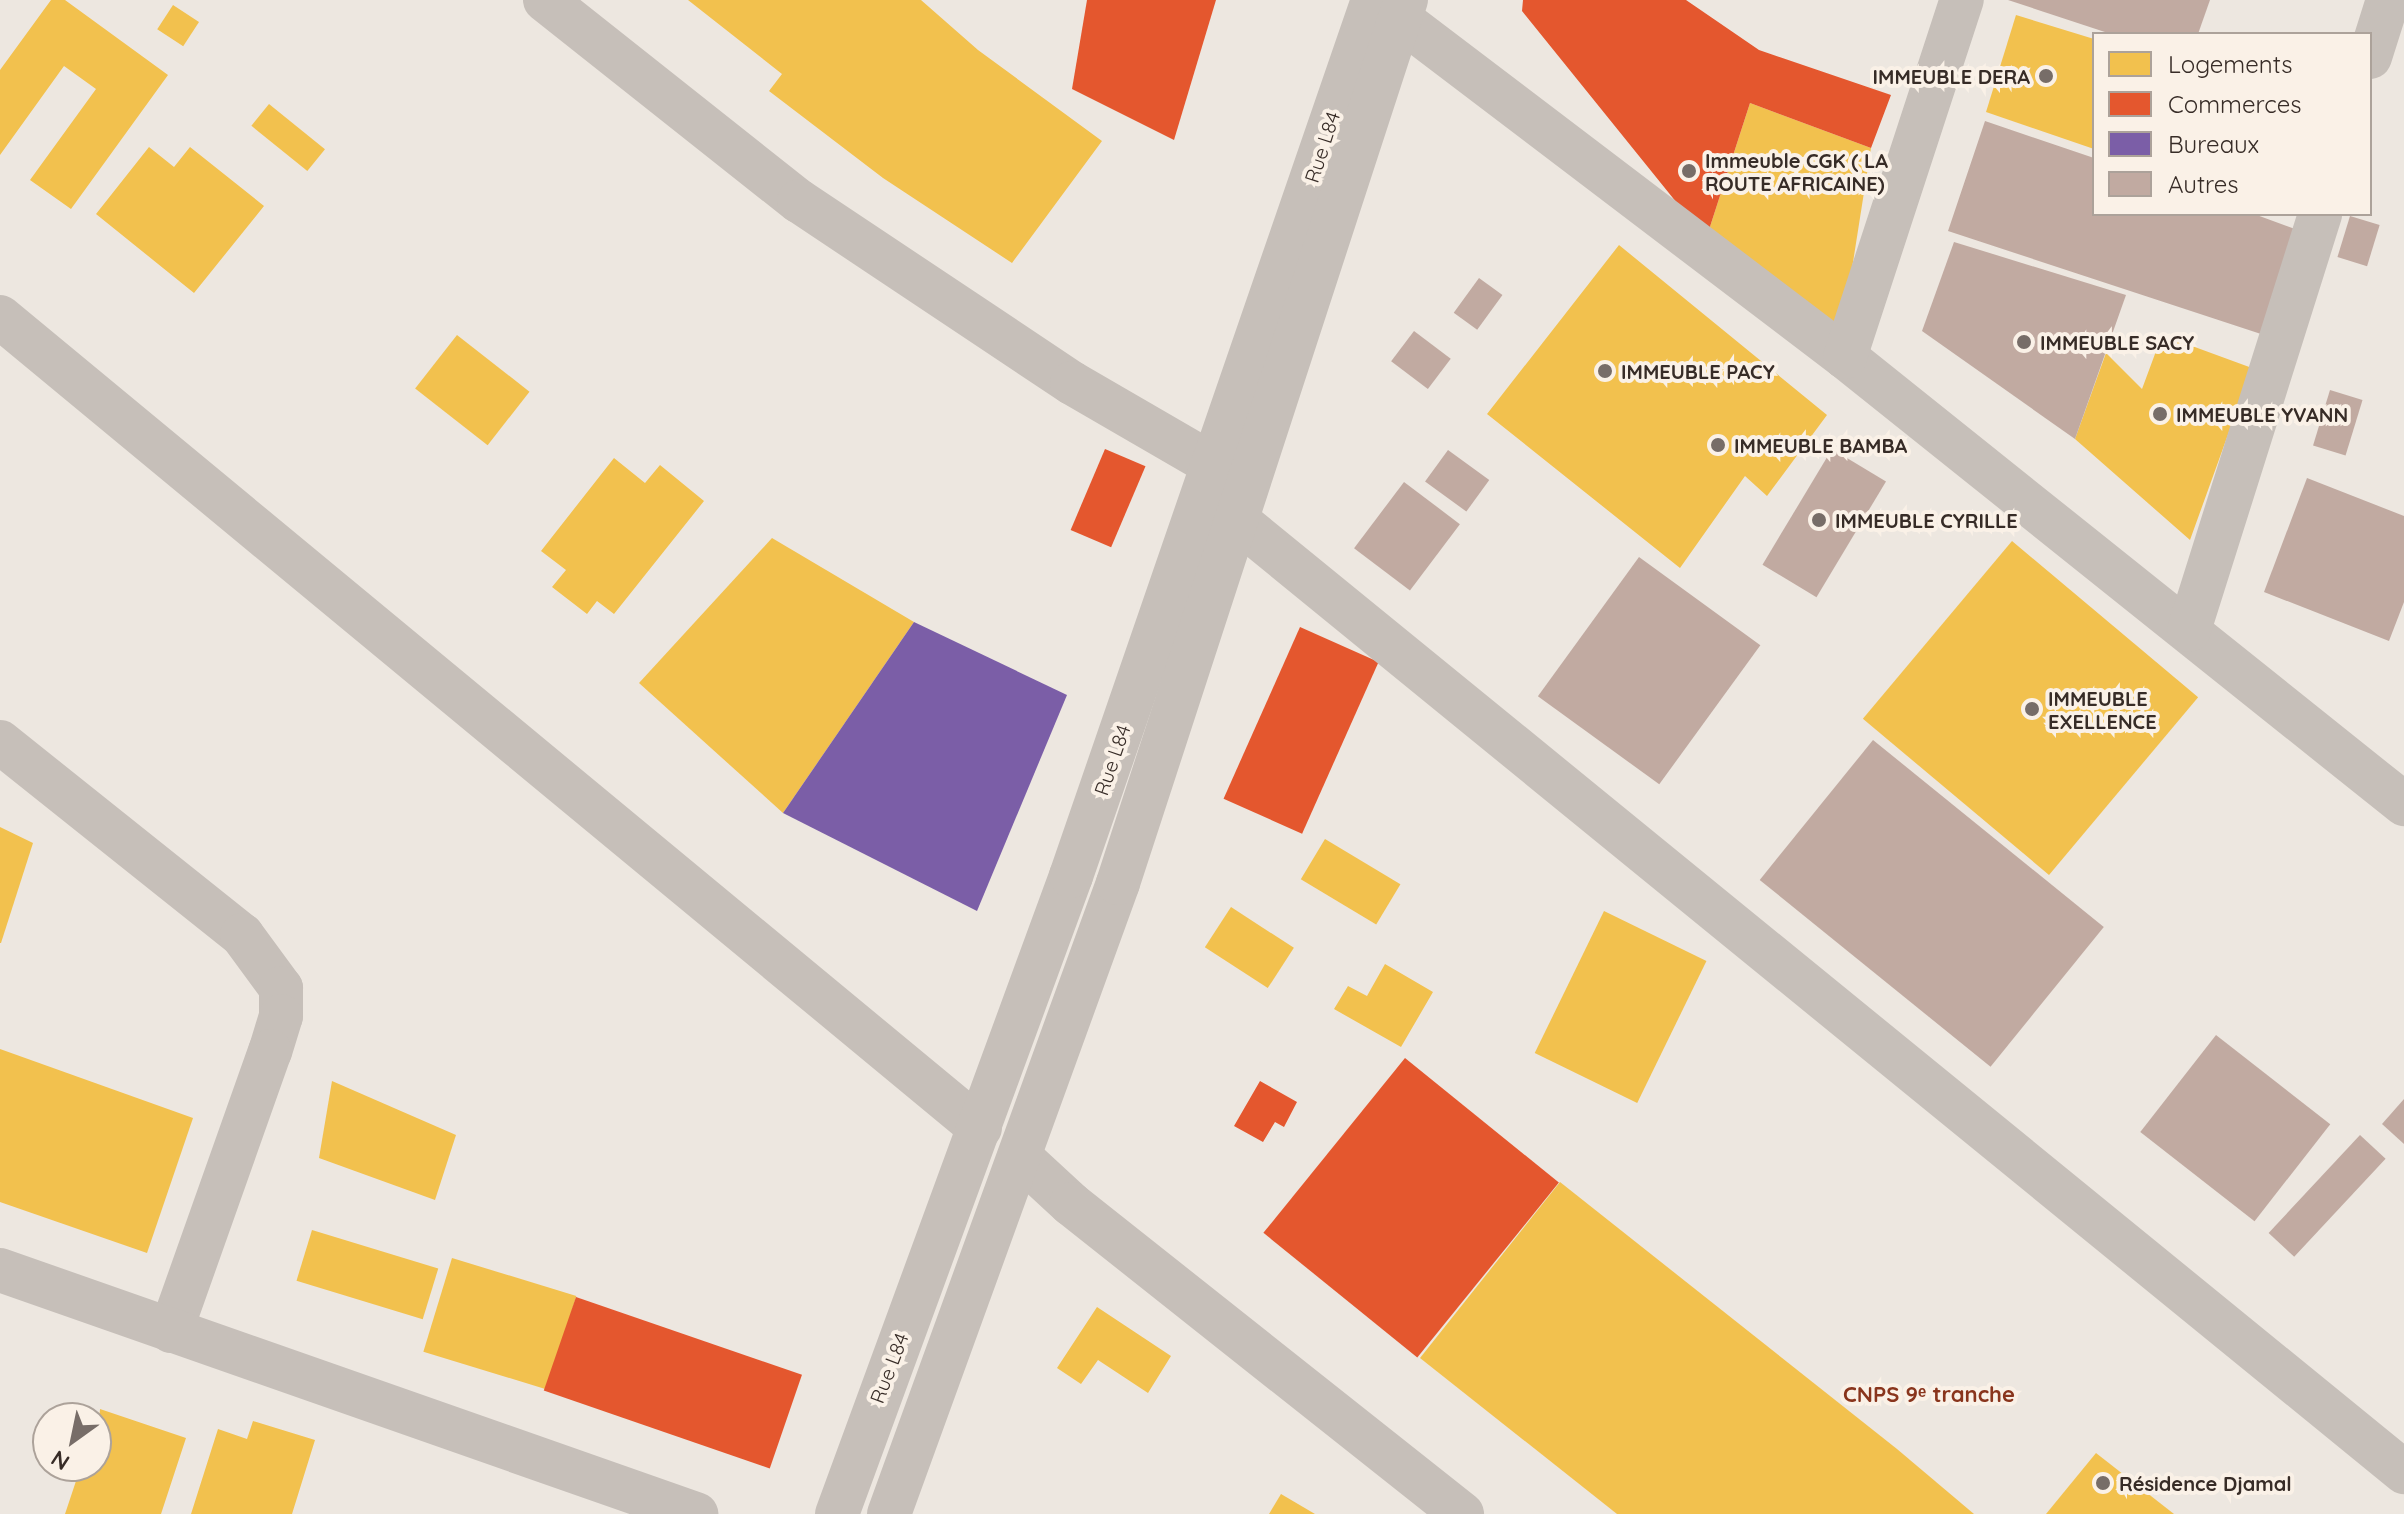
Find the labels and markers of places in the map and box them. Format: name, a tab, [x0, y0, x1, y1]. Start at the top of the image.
place label: IMMEUBLE DERA	[1873, 64, 2030, 88]
marker: IMMEUBLE DERA	[2037, 67, 2055, 85]
place label: Immeuble CGK ( LA ROUTE AFRICAINE)	[1705, 148, 1888, 195]
marker: Immeuble CGK ( LA ROUTE AFRICAINE)	[1680, 162, 1698, 180]
place label: IMMEUBLE SACY	[2040, 330, 2194, 354]
marker: IMMEUBLE SACY	[2015, 333, 2033, 351]
place label: IMMEUBLE PACY	[1621, 359, 1775, 383]
marker: IMMEUBLE PACY	[1596, 362, 1614, 380]
place label: IMMEUBLE YVANN	[2176, 402, 2348, 426]
marker: IMMEUBLE YVANN	[2151, 405, 2169, 423]
place label: IMMEUBLE BAMBA	[1734, 433, 1907, 457]
marker: IMMEUBLE BAMBA	[1709, 436, 1727, 454]
place label: IMMEUBLE CYRILLE	[1835, 508, 2018, 532]
marker: IMMEUBLE CYRILLE	[1810, 511, 1828, 529]
place label: IMMEUBLE EXELLENCE	[2048, 686, 2157, 733]
marker: IMMEUBLE EXELLENCE	[2023, 700, 2041, 718]
place label: Résidence Djamal	[2119, 1471, 2292, 1495]
marker: Résidence Djamal	[2094, 1474, 2112, 1492]

